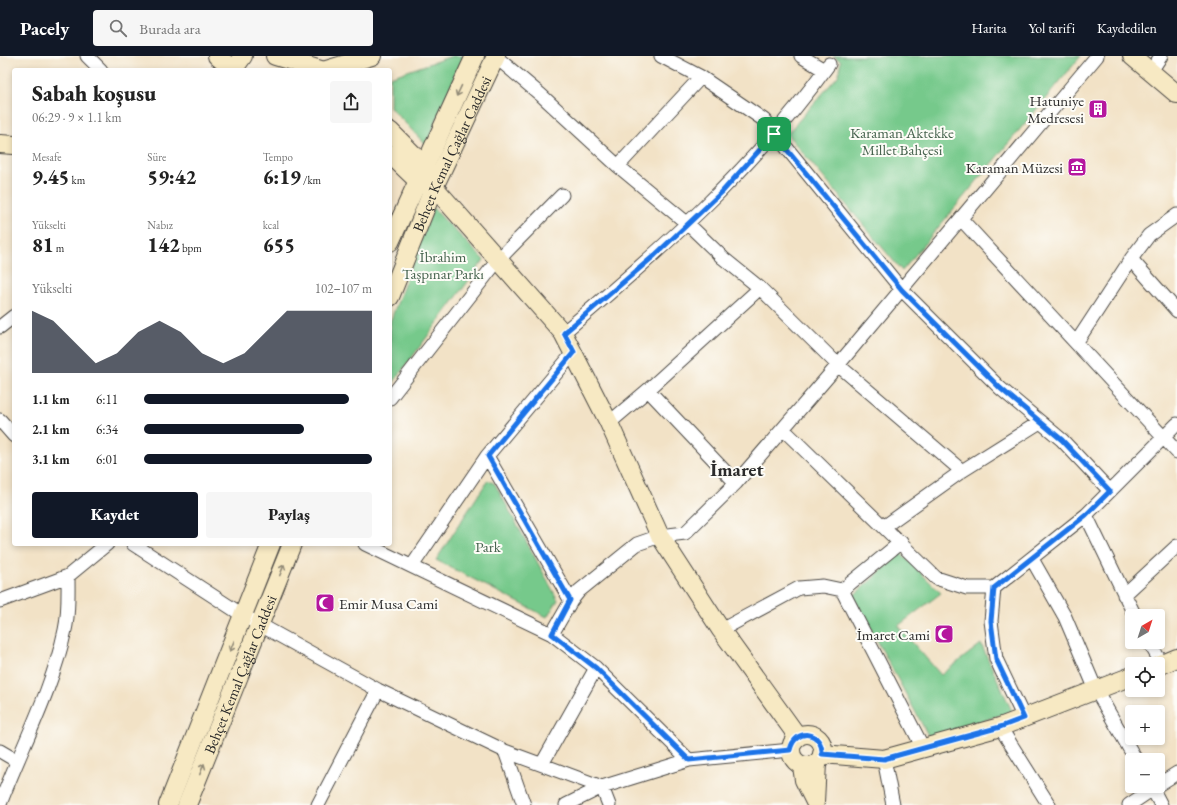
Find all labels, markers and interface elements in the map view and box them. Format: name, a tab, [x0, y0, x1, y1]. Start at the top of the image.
search box	[93, 10, 373, 46]
text: Pacely	[20, 16, 69, 41]
icon: search	[107, 17, 129, 39]
text: Burada ara	[139, 19, 201, 38]
text: Harita	[972, 19, 1007, 37]
text: Yol tarifi	[1029, 19, 1075, 37]
text: Kaydedilen	[1097, 19, 1157, 37]
street label: Behçet Kemal Çağlar Caddesi	[408, 72, 495, 234]
text: Sabah koşusu	[32, 79, 156, 108]
button: share	[330, 81, 372, 123]
one-way arrow	[455, 85, 462, 97]
place label: Hatuniye Medresesi	[1027, 91, 1084, 127]
building icon: Hatuniye Medresesi	[1087, 98, 1109, 120]
text: 06:29 · 9 × 1.1 km	[32, 109, 122, 126]
pin	[757, 117, 791, 151]
icon: arrive	[763, 123, 785, 145]
park label: Karaman Aktekke Millet Bahçesi	[850, 123, 954, 159]
text: Mesafe	[32, 150, 61, 164]
text: Süre	[147, 150, 166, 164]
text: Tempo	[263, 150, 293, 164]
museum icon: Karaman Müzesi	[1066, 156, 1088, 178]
place label: Karaman Müzesi	[966, 158, 1063, 177]
text: 9.45	[32, 164, 69, 190]
text: 59:42	[147, 164, 196, 190]
text: 6:19	[263, 164, 301, 190]
text: km	[69, 173, 85, 187]
text: /km	[301, 173, 321, 187]
text: Yükselti	[32, 218, 66, 232]
text: Nabız	[147, 218, 173, 232]
text: kcal	[263, 218, 279, 232]
text: 81	[32, 232, 54, 258]
text: 142	[147, 232, 180, 258]
text: 655	[263, 232, 295, 258]
text: m	[54, 241, 64, 255]
text: bpm	[180, 241, 202, 255]
park label: İbrahim Taşpınar Parkı	[402, 247, 484, 283]
text: Yükselti	[32, 280, 72, 297]
text: 102–107 m	[315, 280, 372, 297]
text: 1.1 km	[32, 391, 70, 408]
text: 6:11	[96, 391, 118, 408]
text: 2.1 km	[32, 421, 70, 438]
text: 6:34	[96, 421, 118, 438]
text: 3.1 km	[32, 451, 70, 468]
text: 6:01	[96, 451, 118, 468]
district label: İmaret	[710, 457, 764, 482]
button: Kaydet	[32, 492, 198, 538]
button: Paylaş	[206, 492, 372, 538]
park label: Park	[475, 537, 502, 556]
one-way arrow	[279, 565, 286, 577]
street label: Behçet Kemal Çağlar Caddesi	[199, 592, 280, 756]
mosque icon: Emir Musa Cami	[314, 592, 336, 614]
place label: Emir Musa Cami	[339, 594, 438, 613]
north arrow	[1125, 609, 1165, 649]
map controls	[1125, 609, 1165, 793]
mosque icon: İmaret Cami	[933, 623, 955, 645]
place label: İmaret Cami	[857, 625, 930, 644]
one-way arrow	[228, 639, 236, 651]
button: locate	[1125, 657, 1165, 697]
button: +	[1125, 705, 1165, 745]
button: −	[1125, 753, 1165, 793]
one-way arrow	[199, 763, 206, 775]

